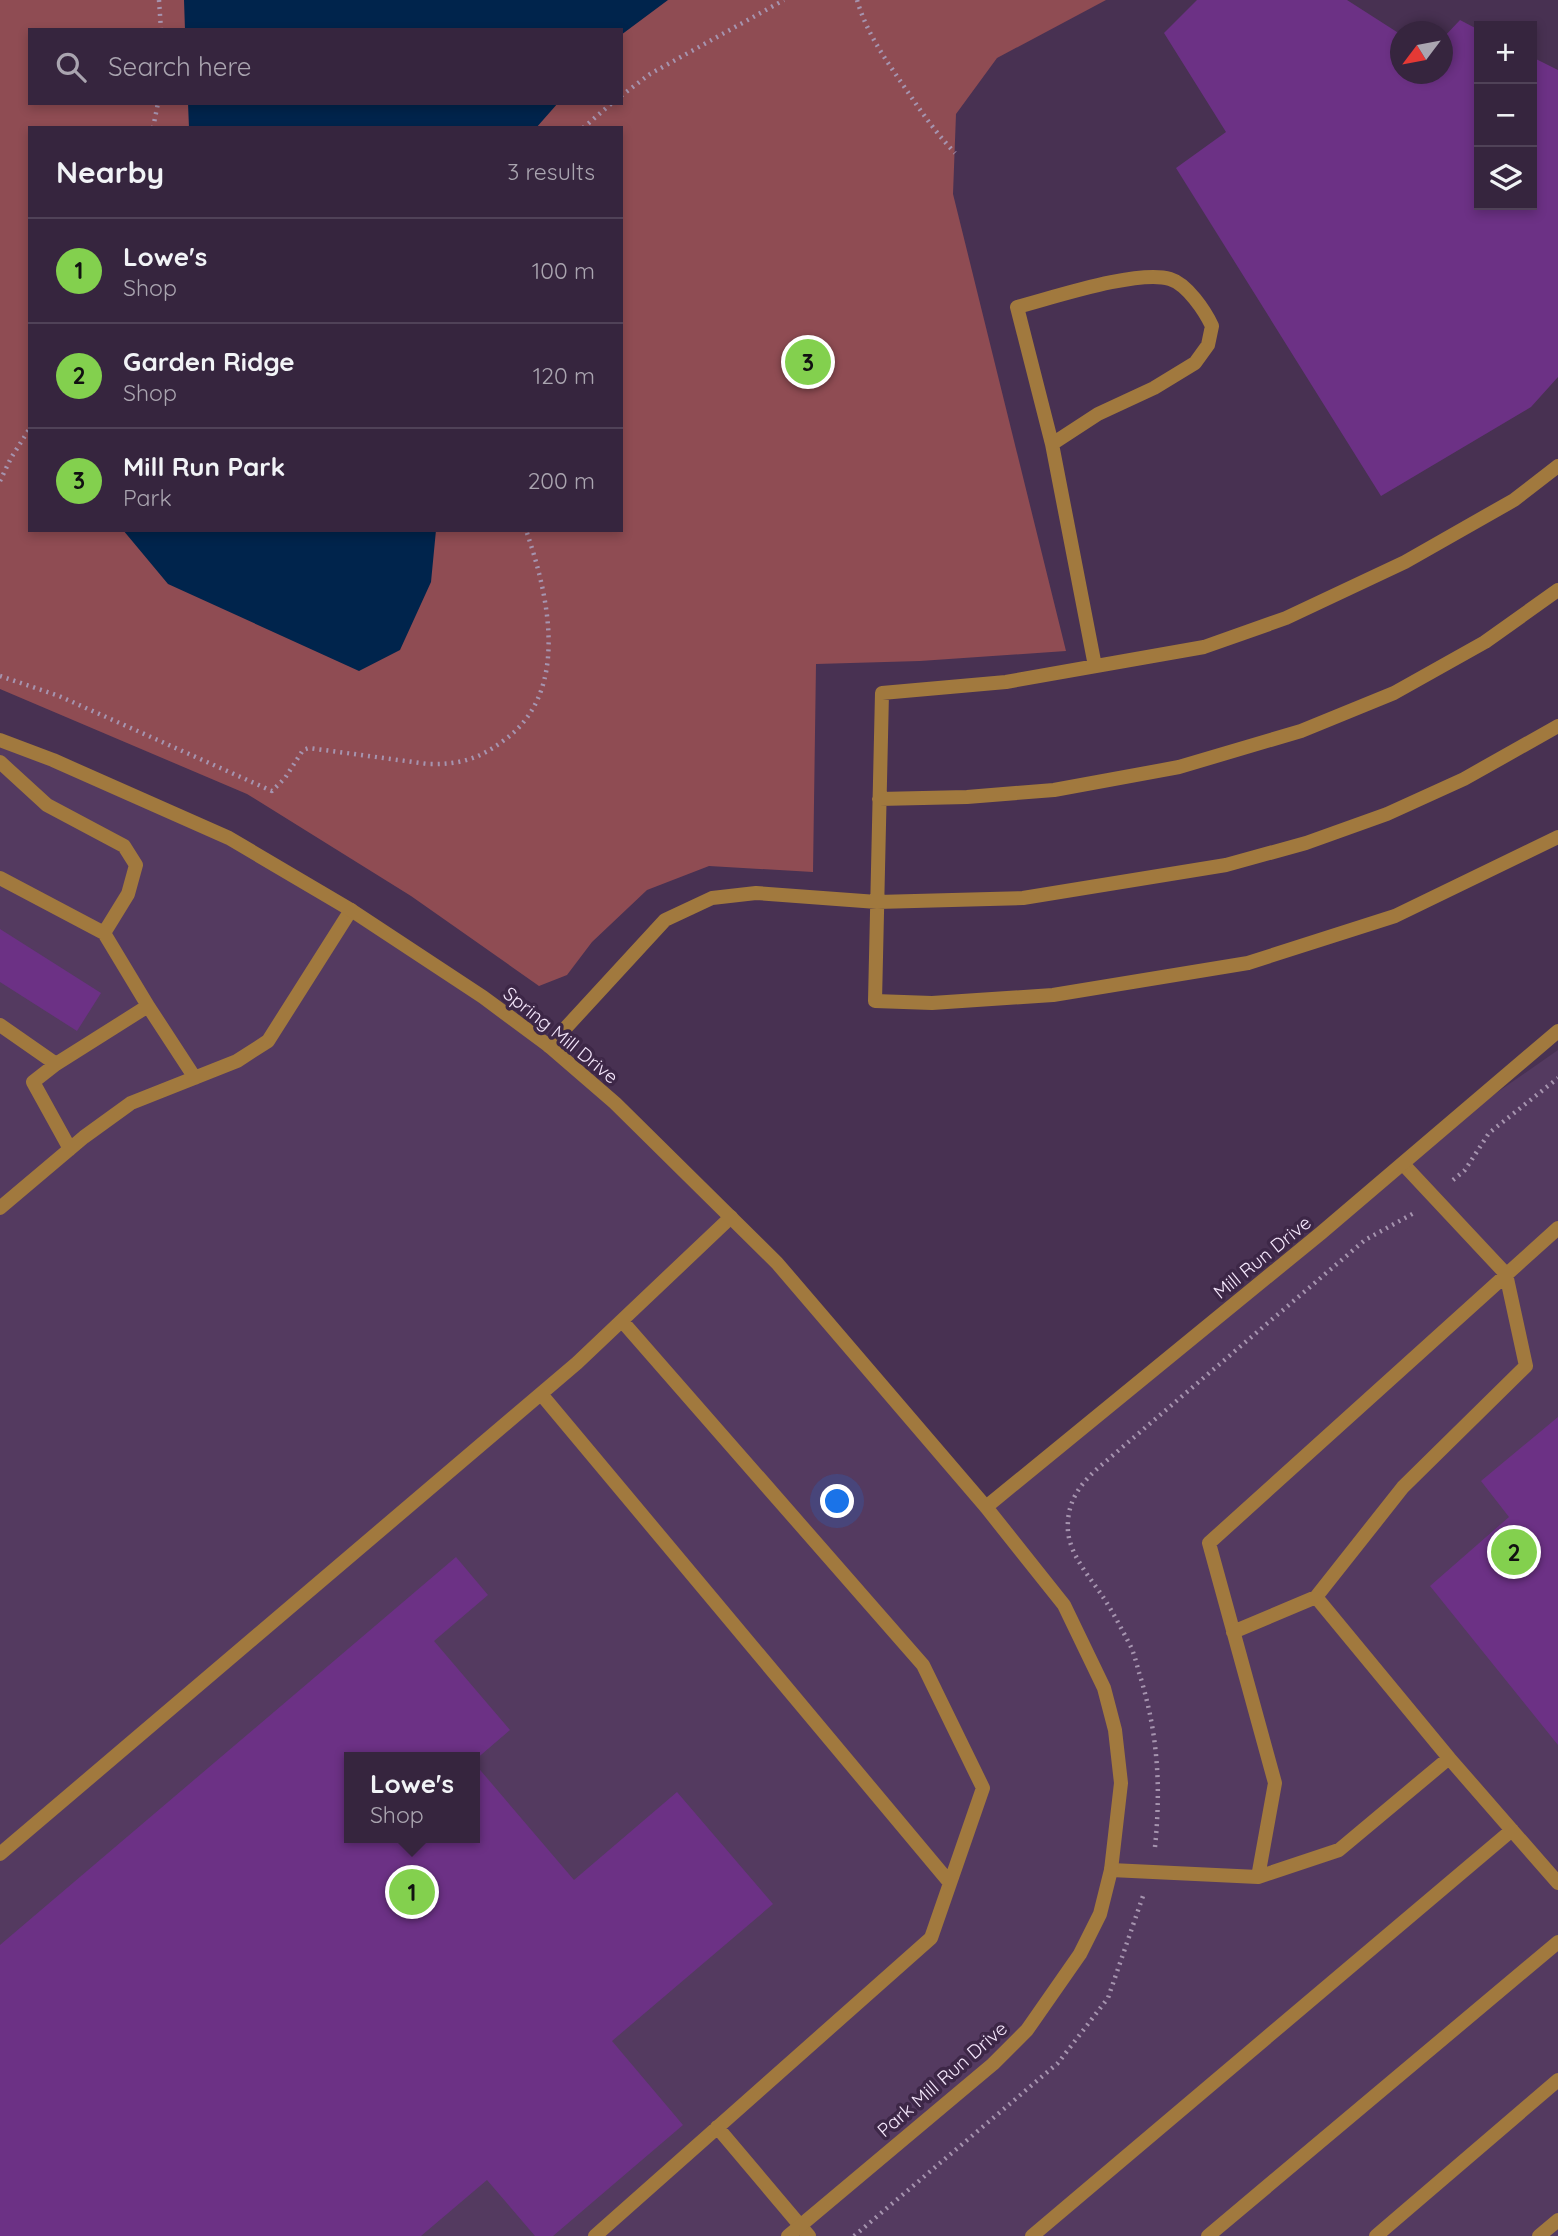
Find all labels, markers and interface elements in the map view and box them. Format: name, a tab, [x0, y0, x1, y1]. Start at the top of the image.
north arrow	[1390, 21, 1453, 84]
map controls	[1474, 21, 1537, 210]
button: +	[1474, 21, 1537, 84]
search box	[28, 28, 623, 105]
icon: search	[52, 48, 90, 86]
text: Search here	[108, 50, 252, 83]
button: −	[1474, 84, 1537, 147]
button: layers	[1474, 147, 1537, 210]
text: Nearby	[56, 153, 164, 191]
text: 3 results	[507, 157, 595, 186]
text: Lowe's	[123, 240, 207, 273]
text: 1	[75, 256, 83, 285]
text: 100 m	[532, 256, 595, 285]
text: Shop	[123, 273, 177, 302]
pin: 3	[785, 336, 831, 388]
text: Garden Ridge	[123, 345, 295, 378]
text: 2	[72, 361, 86, 390]
text: 120 m	[533, 361, 595, 390]
text: Shop	[123, 378, 177, 407]
text: Mill Run Park	[123, 450, 285, 483]
text: 3	[73, 466, 85, 495]
text: 200 m	[528, 466, 595, 495]
text: Park	[123, 483, 172, 512]
street label: Spring Mill Drive	[499, 981, 623, 1089]
street label: Mill Run Drive	[1208, 1210, 1316, 1304]
your location	[820, 1484, 854, 1518]
pin: 2	[1491, 1526, 1537, 1578]
popup	[344, 1752, 480, 1843]
text: Lowe's	[370, 1767, 454, 1800]
text: Shop	[370, 1800, 424, 1829]
pin: 1	[389, 1866, 435, 1918]
street label: Park Mill Run Drive	[872, 2016, 1012, 2142]

